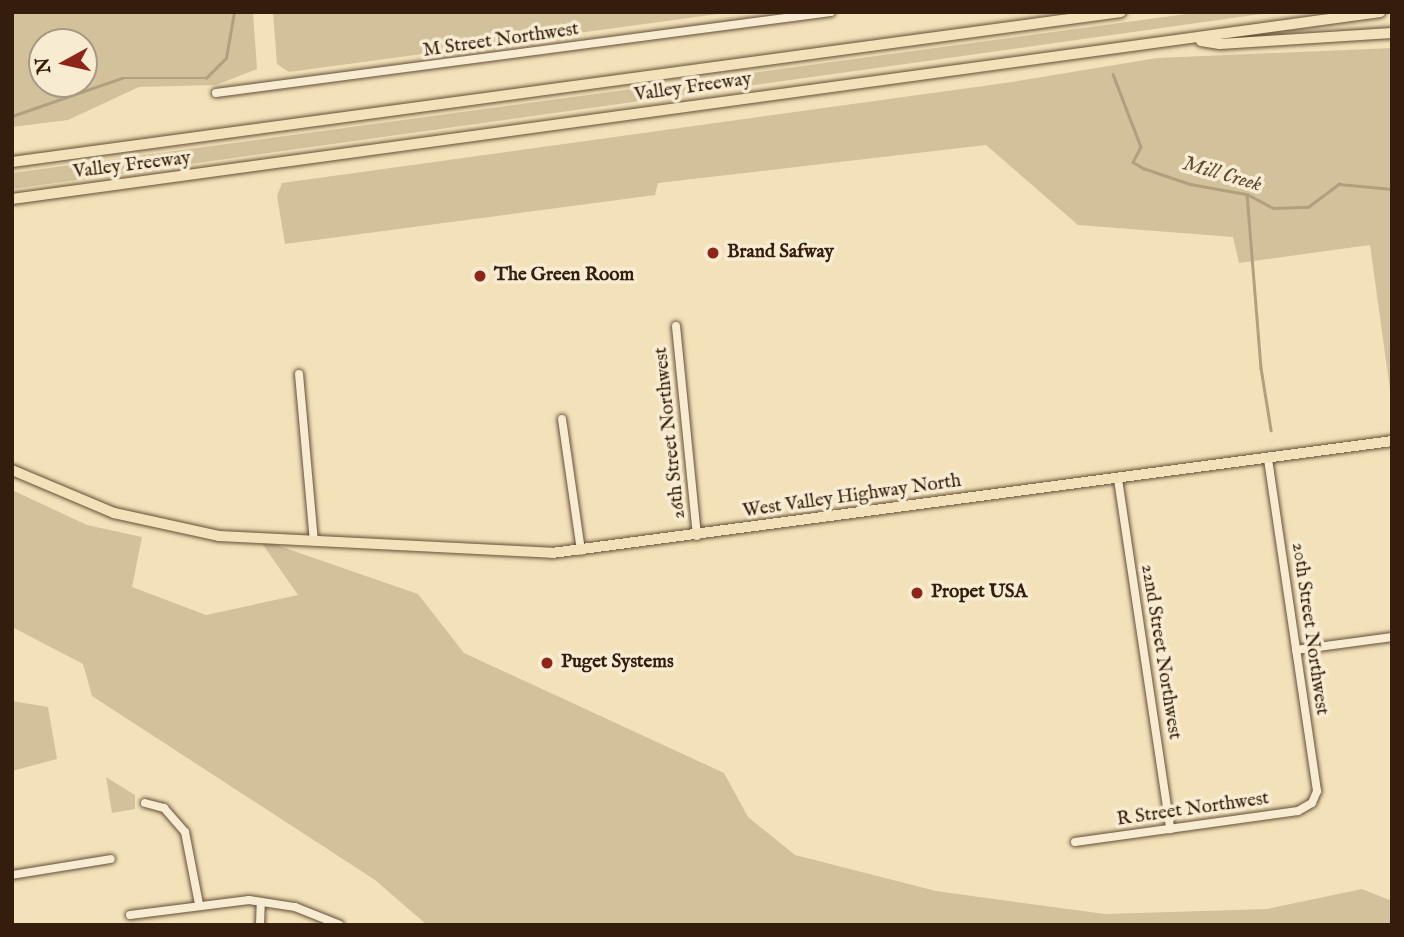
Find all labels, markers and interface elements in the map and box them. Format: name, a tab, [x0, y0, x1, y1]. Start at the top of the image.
street label: M Street Northwest	[422, 19, 580, 63]
north arrow	[28, 28, 98, 98]
text: N	[31, 56, 57, 75]
street label: Valley Freeway	[633, 68, 753, 108]
street label: Valley Freeway	[72, 147, 192, 185]
water label: Mill Creek	[1180, 152, 1264, 198]
place label: Brand Safway	[727, 242, 834, 264]
marker: Brand Safway	[705, 245, 721, 261]
place label: The Green Room	[494, 265, 634, 287]
marker: The Green Room	[472, 268, 488, 284]
street label: 26th Street Northwest	[651, 346, 691, 520]
street label: West Valley Highway North	[741, 470, 963, 524]
street label: 20th Street Northwest	[1286, 541, 1332, 717]
street label: 22nd Street Northwest	[1135, 563, 1185, 741]
place label: Propet USA	[931, 582, 1027, 604]
marker: Propet USA	[909, 585, 925, 601]
place label: Puget Systems	[561, 652, 674, 674]
marker: Puget Systems	[539, 655, 555, 671]
street label: R Street Northwest	[1115, 788, 1271, 832]

